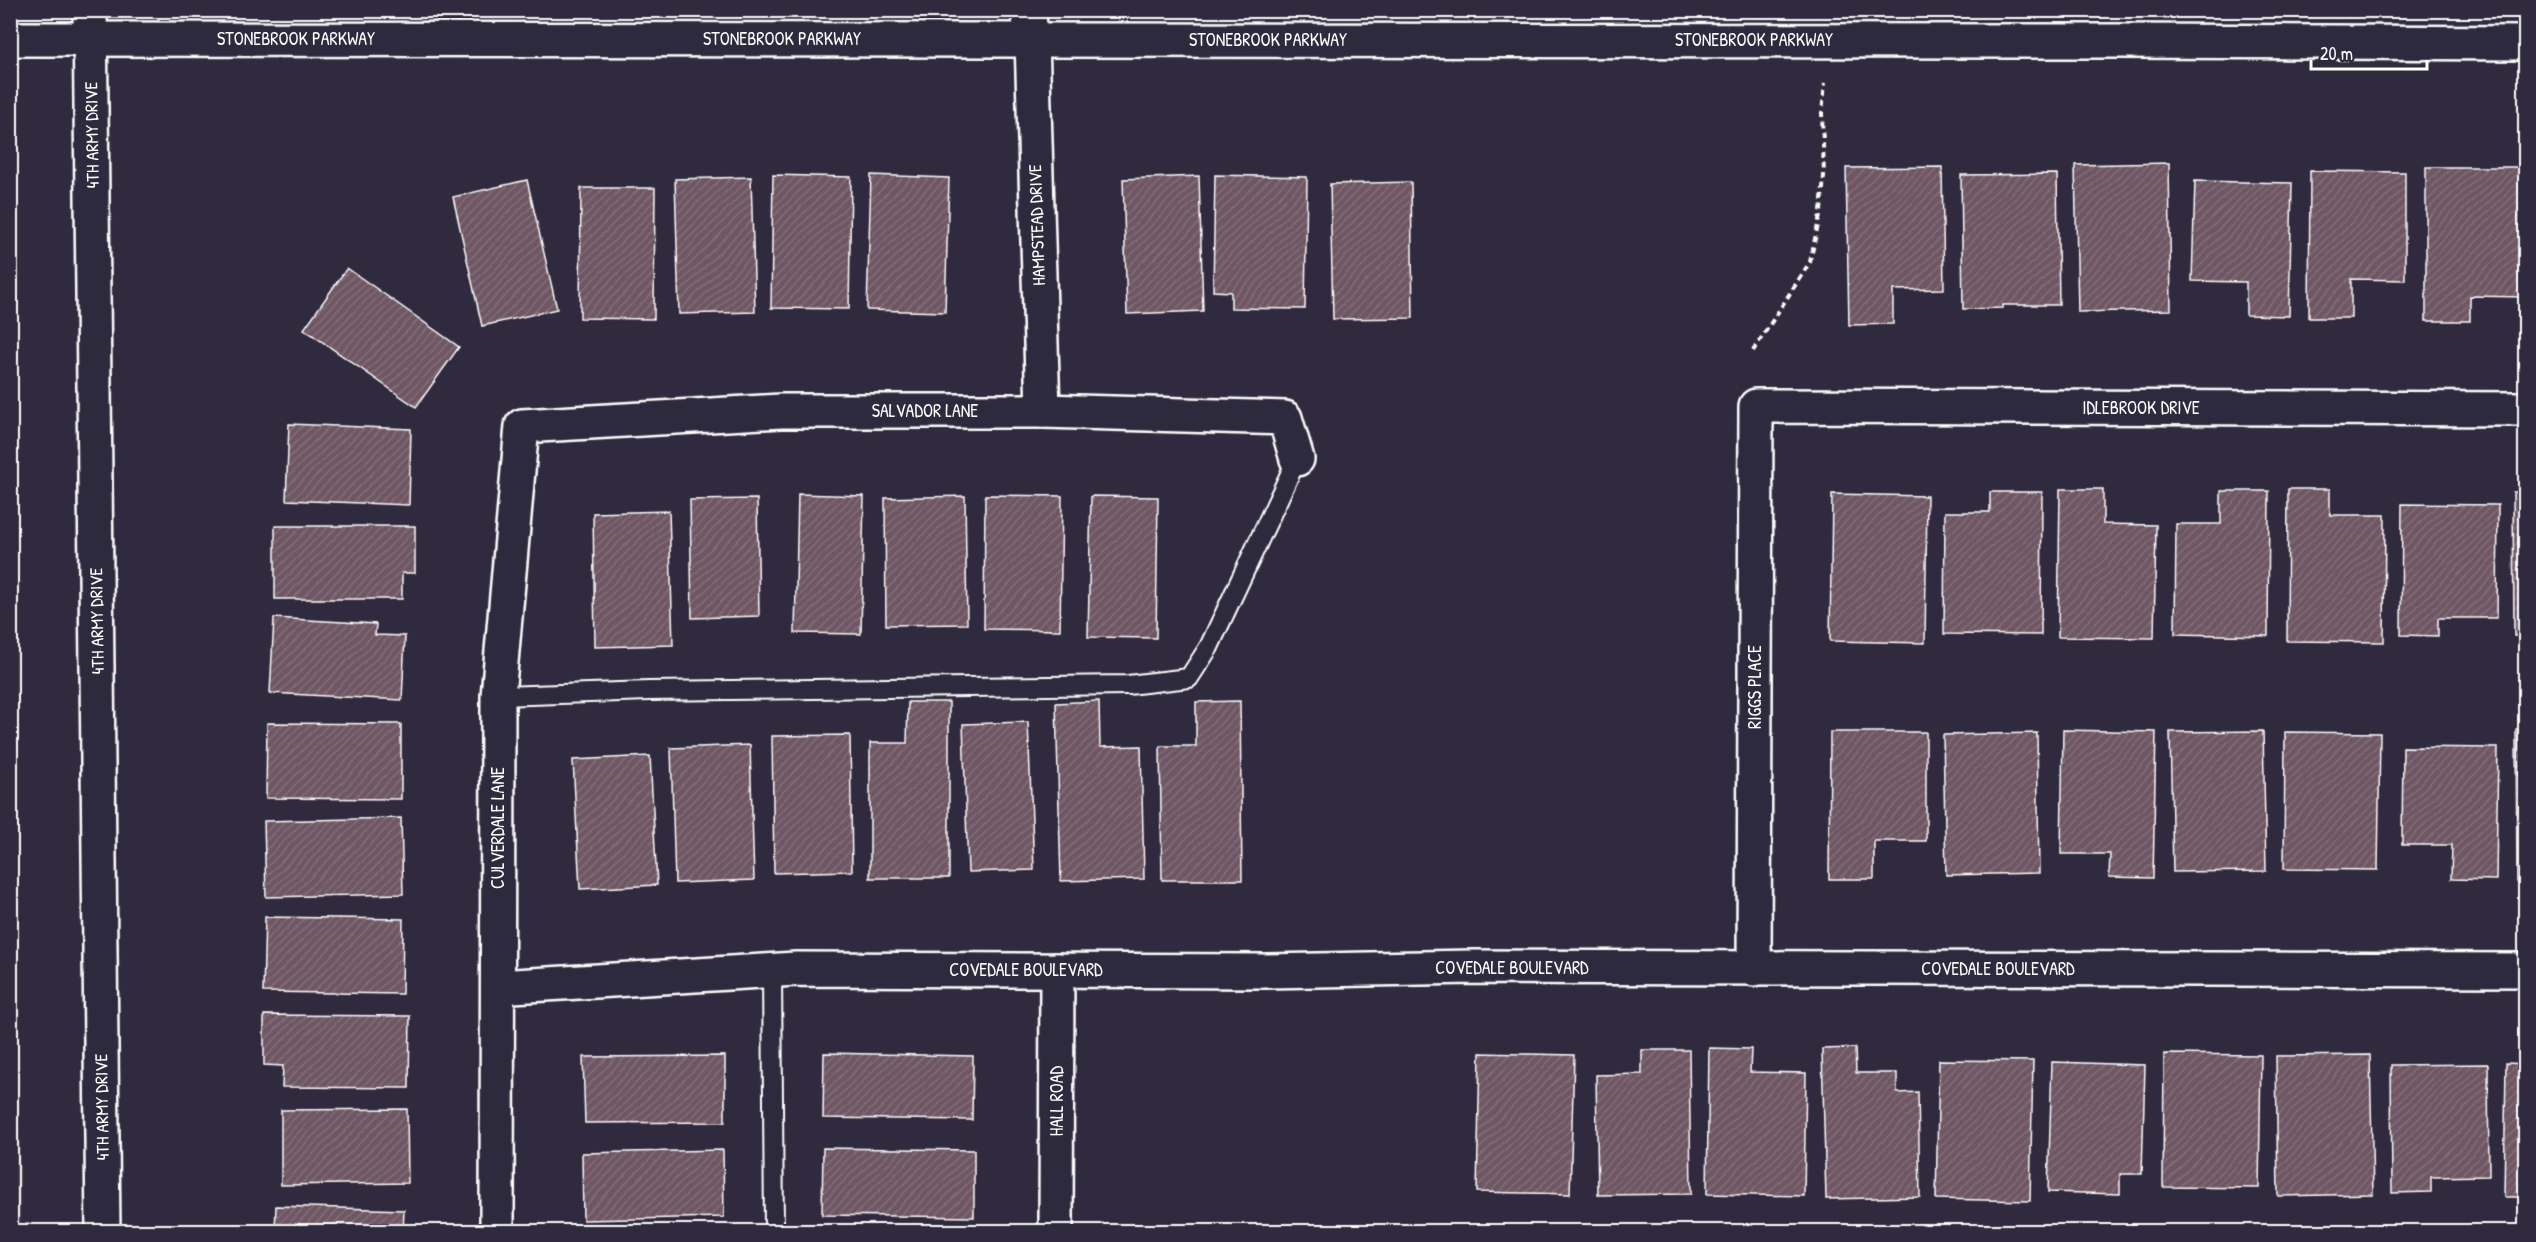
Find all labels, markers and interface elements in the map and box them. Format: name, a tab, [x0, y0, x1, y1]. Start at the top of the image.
street label: STONEBROOK PARKWAY	[217, 26, 375, 51]
street label: STONEBROOK PARKWAY	[703, 26, 861, 51]
street label: STONEBROOK PARKWAY	[1189, 27, 1347, 52]
street label: STONEBROOK PARKWAY	[1675, 27, 1833, 52]
scale bar	[2311, 33, 2426, 71]
text: 20 m	[2320, 41, 2353, 66]
street label: 4TH ARMY DRIVE	[78, 81, 105, 188]
street label: HAMPSTEAD DRIVE	[1022, 164, 1051, 286]
street label: IDLEBROOK DRIVE	[2082, 395, 2200, 420]
street label: SALVADOR LANE	[872, 398, 978, 423]
street label: 4TH ARMY DRIVE	[83, 567, 110, 674]
street label: RIGGS PLACE	[1742, 645, 1767, 729]
street label: CULVERDALE LANE	[485, 767, 510, 889]
street label: COVEDALE BOULEVARD	[1435, 955, 1589, 980]
street label: COVEDALE BOULEVARD	[1921, 956, 2075, 981]
street label: COVEDALE BOULEVARD	[949, 957, 1103, 982]
street label: 4TH ARMY DRIVE	[88, 1053, 115, 1160]
street label: HALL ROAD	[1044, 1065, 1069, 1136]

